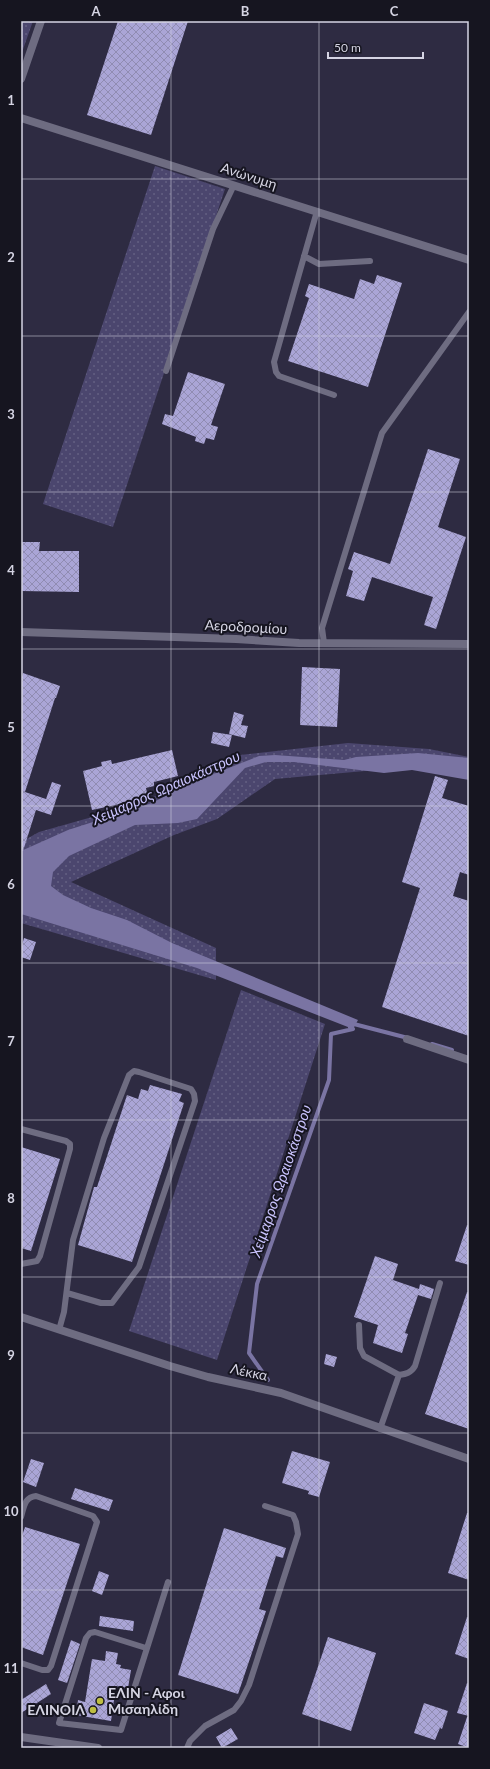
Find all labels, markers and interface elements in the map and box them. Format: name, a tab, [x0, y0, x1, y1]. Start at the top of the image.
text: A	[90, 3, 101, 19]
text: B	[241, 3, 250, 19]
text: C	[390, 3, 399, 19]
scale bar	[328, 34, 423, 60]
text: 50 m	[334, 40, 361, 55]
text: 1	[7, 92, 15, 108]
street label: Ανώνυμη	[219, 158, 279, 193]
text: 2	[7, 249, 15, 265]
text: 3	[7, 406, 15, 422]
text: 4	[7, 562, 15, 578]
street label: Αεροδρομίου	[204, 616, 288, 637]
text: 5	[7, 719, 15, 735]
water label: Χείμαρρος Ωραιοκάστρου	[88, 746, 242, 828]
text: 6	[7, 876, 15, 892]
text: 7	[7, 1033, 15, 1049]
water label: Χείμαρρος Ωραιοκάστρου	[245, 1102, 315, 1260]
text: 8	[7, 1190, 15, 1206]
text: 9	[7, 1347, 15, 1363]
street label: Λέκκα	[229, 1359, 270, 1384]
text: 10	[3, 1503, 19, 1519]
text: 11	[3, 1660, 19, 1676]
place label: ΕΛΙΝ - Αφοι Μισαηλίδη	[108, 1684, 185, 1717]
marker: ΕΛΙΝ - Αφοι Μισαηλίδη	[95, 1696, 105, 1706]
place label: ΕΛΙΝΟΙΛ	[27, 1701, 85, 1718]
marker: ΕΛΙΝΟΙΛ	[88, 1705, 98, 1715]

